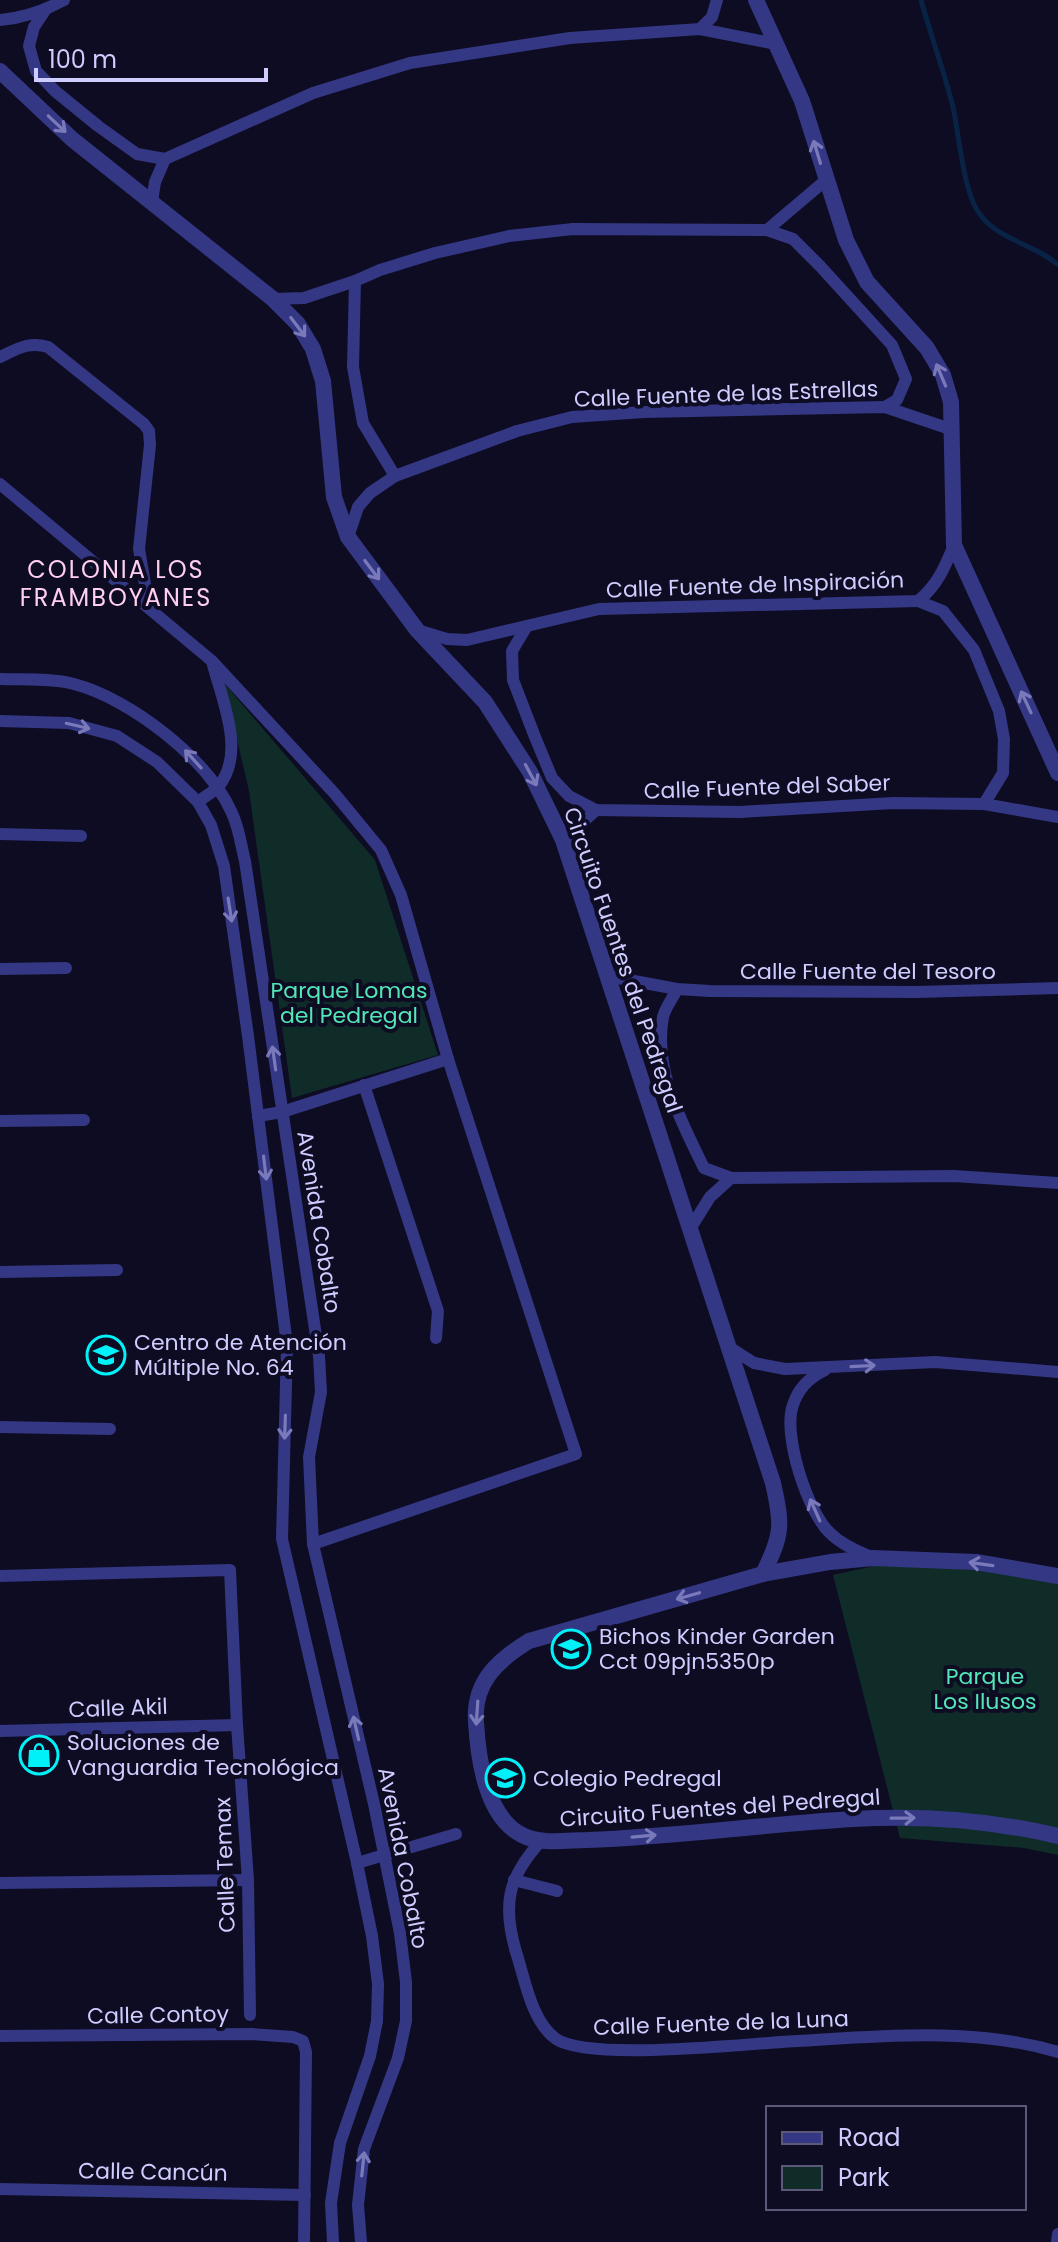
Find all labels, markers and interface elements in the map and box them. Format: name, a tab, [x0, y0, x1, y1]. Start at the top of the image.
scale bar	[36, 32, 266, 82]
text: 100 m	[48, 43, 117, 76]
one-way arrow	[47, 115, 67, 134]
one-way arrow	[809, 139, 824, 165]
one-way arrow	[290, 316, 307, 337]
one-way arrow	[933, 364, 948, 388]
street label: Calle Fuente de las Estrellas	[573, 373, 879, 415]
district label: COLONIA LOS FRAMBOYANES	[20, 553, 212, 614]
one-way arrow	[364, 559, 381, 580]
street label: Calle Fuente de Inspiración	[605, 564, 905, 606]
one-way arrow	[1017, 690, 1032, 715]
one-way arrow	[64, 719, 90, 734]
one-way arrow	[184, 749, 203, 769]
one-way arrow	[523, 763, 539, 786]
street label: Calle Fuente del Saber	[643, 767, 891, 807]
street label: Circuito Fuentes del Pedregal	[556, 803, 690, 1117]
one-way arrow	[224, 897, 239, 923]
street label: Calle Fuente del Tesoro	[740, 956, 996, 987]
park label: Parque Lomas del Pedregal	[271, 975, 427, 1031]
one-way arrow	[266, 1046, 281, 1071]
street label: Avenida Cobalto	[289, 1129, 349, 1315]
one-way arrow	[257, 1154, 272, 1181]
place label: Centro de Atención Múltiple No. 64	[134, 1327, 347, 1383]
school or university icon: Centro de Atención Múltiple No. 64	[85, 1334, 127, 1376]
one-way arrow	[849, 1358, 876, 1373]
one-way arrow	[277, 1413, 293, 1440]
one-way arrow	[806, 1498, 821, 1523]
one-way arrow	[969, 1556, 994, 1571]
one-way arrow	[676, 1589, 702, 1604]
place label: Bichos Kinder Garden Cct 09pjn5350p	[599, 1621, 835, 1677]
school or university icon: Bichos Kinder Garden Cct 09pjn5350p	[550, 1628, 592, 1670]
park label: Parque Los Ilusos	[934, 1661, 1036, 1717]
street label: Calle Akil	[68, 1691, 168, 1725]
one-way arrow	[469, 1699, 484, 1726]
one-way arrow	[348, 1716, 363, 1742]
place label: Soluciones de Vanguardia Tecnológica	[67, 1727, 339, 1783]
shop icon: Soluciones de Vanguardia Tecnológica	[18, 1734, 60, 1776]
school or university icon: Colegio Pedregal	[484, 1757, 526, 1799]
place label: Colegio Pedregal	[533, 1763, 722, 1794]
street label: Avenida Cobalto	[370, 1765, 436, 1951]
street label: Circuito Fuentes del Pedregal	[559, 1781, 881, 1835]
street label: Calle Temax	[207, 1796, 243, 1933]
one-way arrow	[889, 1811, 916, 1826]
one-way arrow	[630, 1829, 657, 1844]
street label: Calle Contoy	[87, 1998, 230, 2032]
street label: Calle Fuente de la Luna	[593, 2003, 849, 2043]
legend	[766, 2106, 1026, 2210]
text: Road	[838, 2121, 900, 2154]
one-way arrow	[355, 2151, 370, 2178]
street label: Calle Cancún	[78, 2155, 228, 2189]
text: Park	[838, 2161, 890, 2194]

